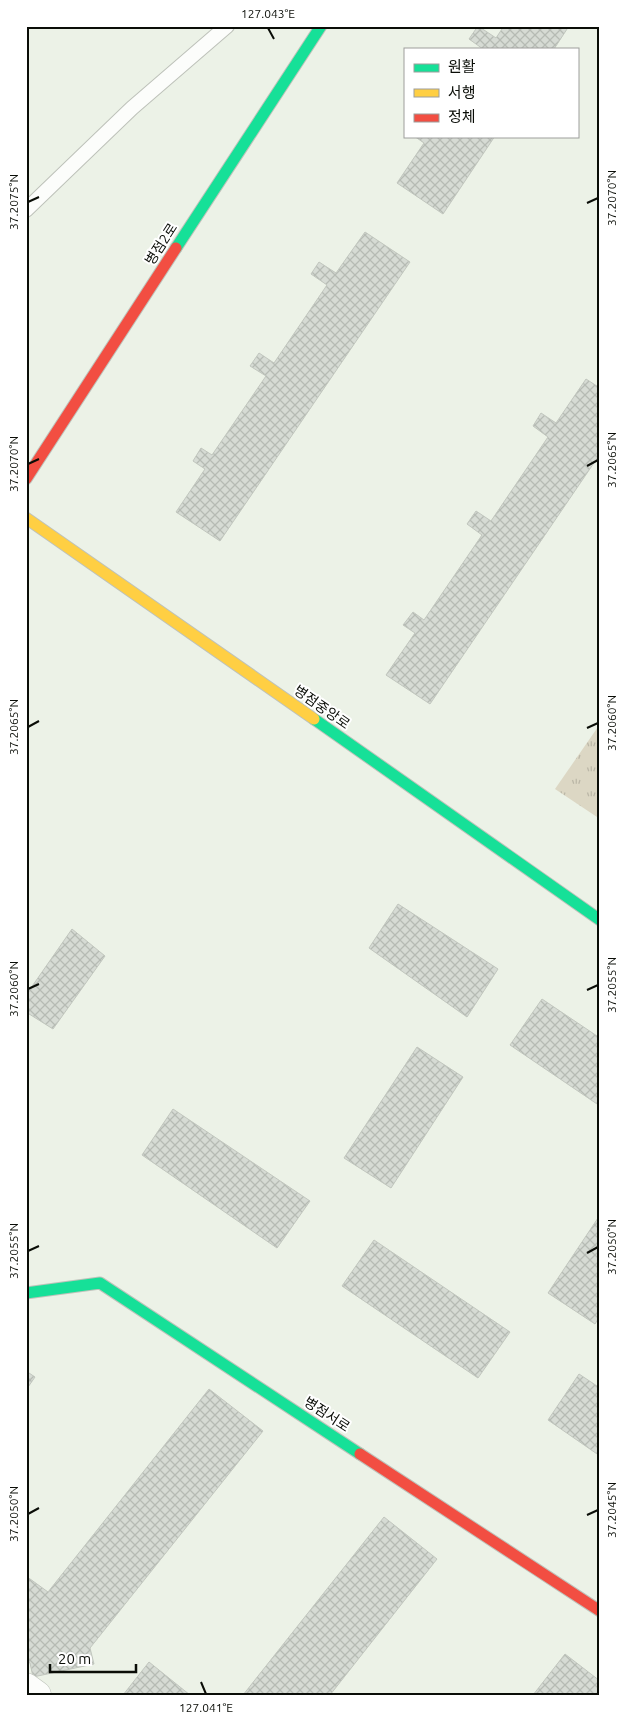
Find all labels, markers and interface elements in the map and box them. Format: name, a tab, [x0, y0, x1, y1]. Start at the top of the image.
text: 127.043°E	[241, 7, 295, 20]
legend	[404, 48, 578, 138]
text: 원활	[448, 58, 476, 75]
text: 서행	[448, 84, 476, 101]
text: 정체	[448, 108, 476, 125]
text: 37.2070°N	[605, 170, 618, 226]
text: 37.2075°N	[7, 174, 20, 230]
street label: 병점2로	[142, 220, 180, 268]
text: 37.2065°N	[605, 432, 618, 488]
text: 37.2070°N	[7, 436, 20, 492]
street label: 병점중앙로	[291, 682, 353, 732]
text: 37.2060°N	[605, 695, 618, 751]
text: 37.2065°N	[7, 699, 20, 755]
text: 37.2055°N	[605, 957, 618, 1013]
text: 37.2060°N	[7, 961, 20, 1017]
text: 37.2050°N	[605, 1219, 618, 1275]
text: 37.2055°N	[7, 1223, 20, 1279]
street label: 병점서로	[301, 1393, 353, 1435]
text: 37.2045°N	[605, 1482, 618, 1538]
text: 37.2050°N	[7, 1486, 20, 1542]
scale bar	[50, 1641, 136, 1673]
text: 20 m	[58, 1650, 91, 1667]
text: 127.041°E	[179, 1701, 233, 1714]

